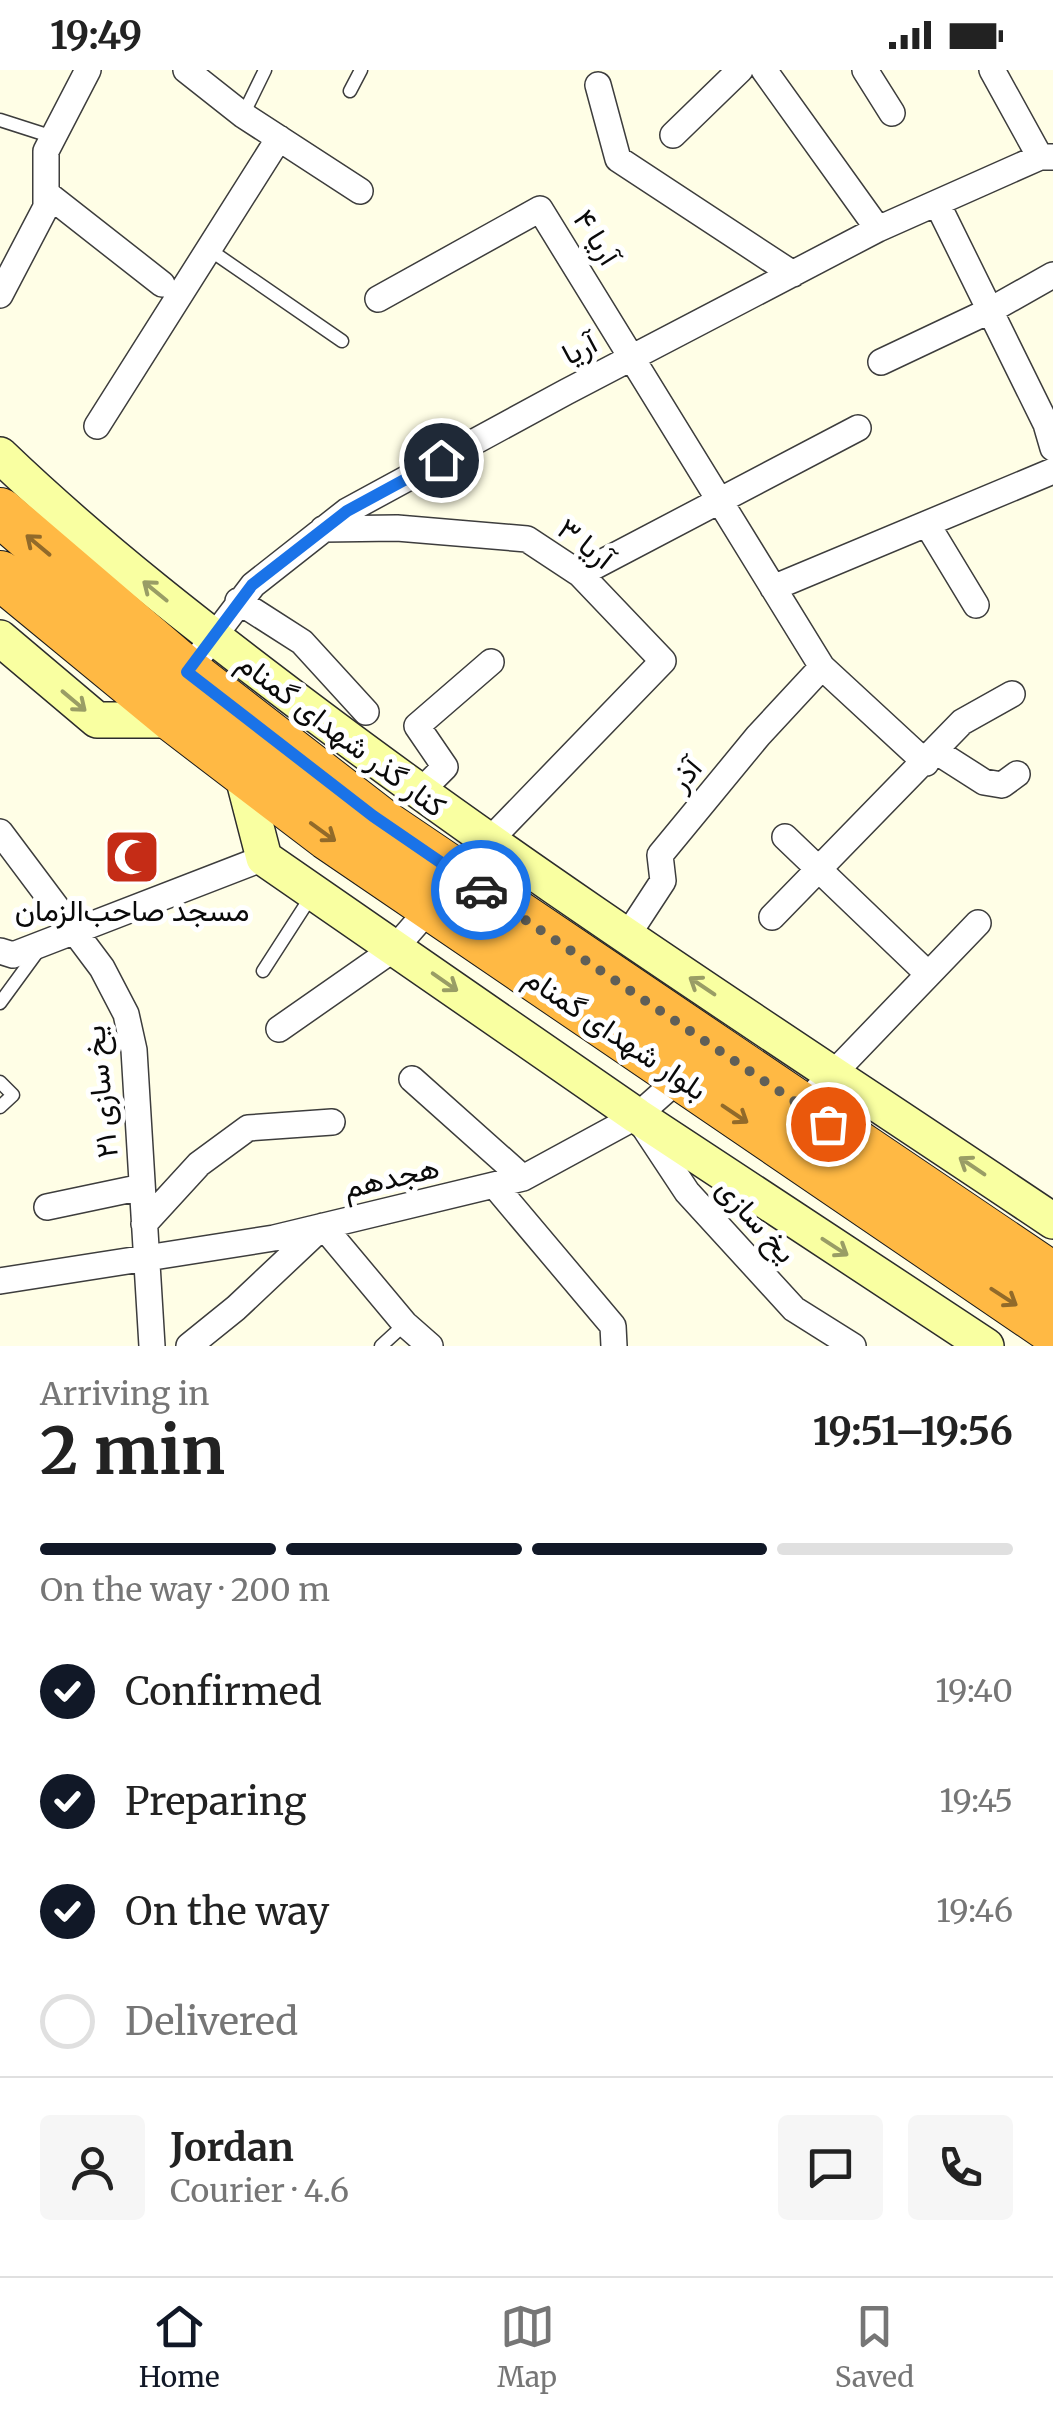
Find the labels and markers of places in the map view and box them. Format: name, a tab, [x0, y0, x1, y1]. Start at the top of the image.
pin	[399, 418, 484, 503]
mosque icon: مسجد صاحب‌الزمان	[102, 827, 162, 887]
place label: مسجد صاحب‌الزمان	[15, 891, 249, 929]
pin	[786, 1082, 871, 1167]

